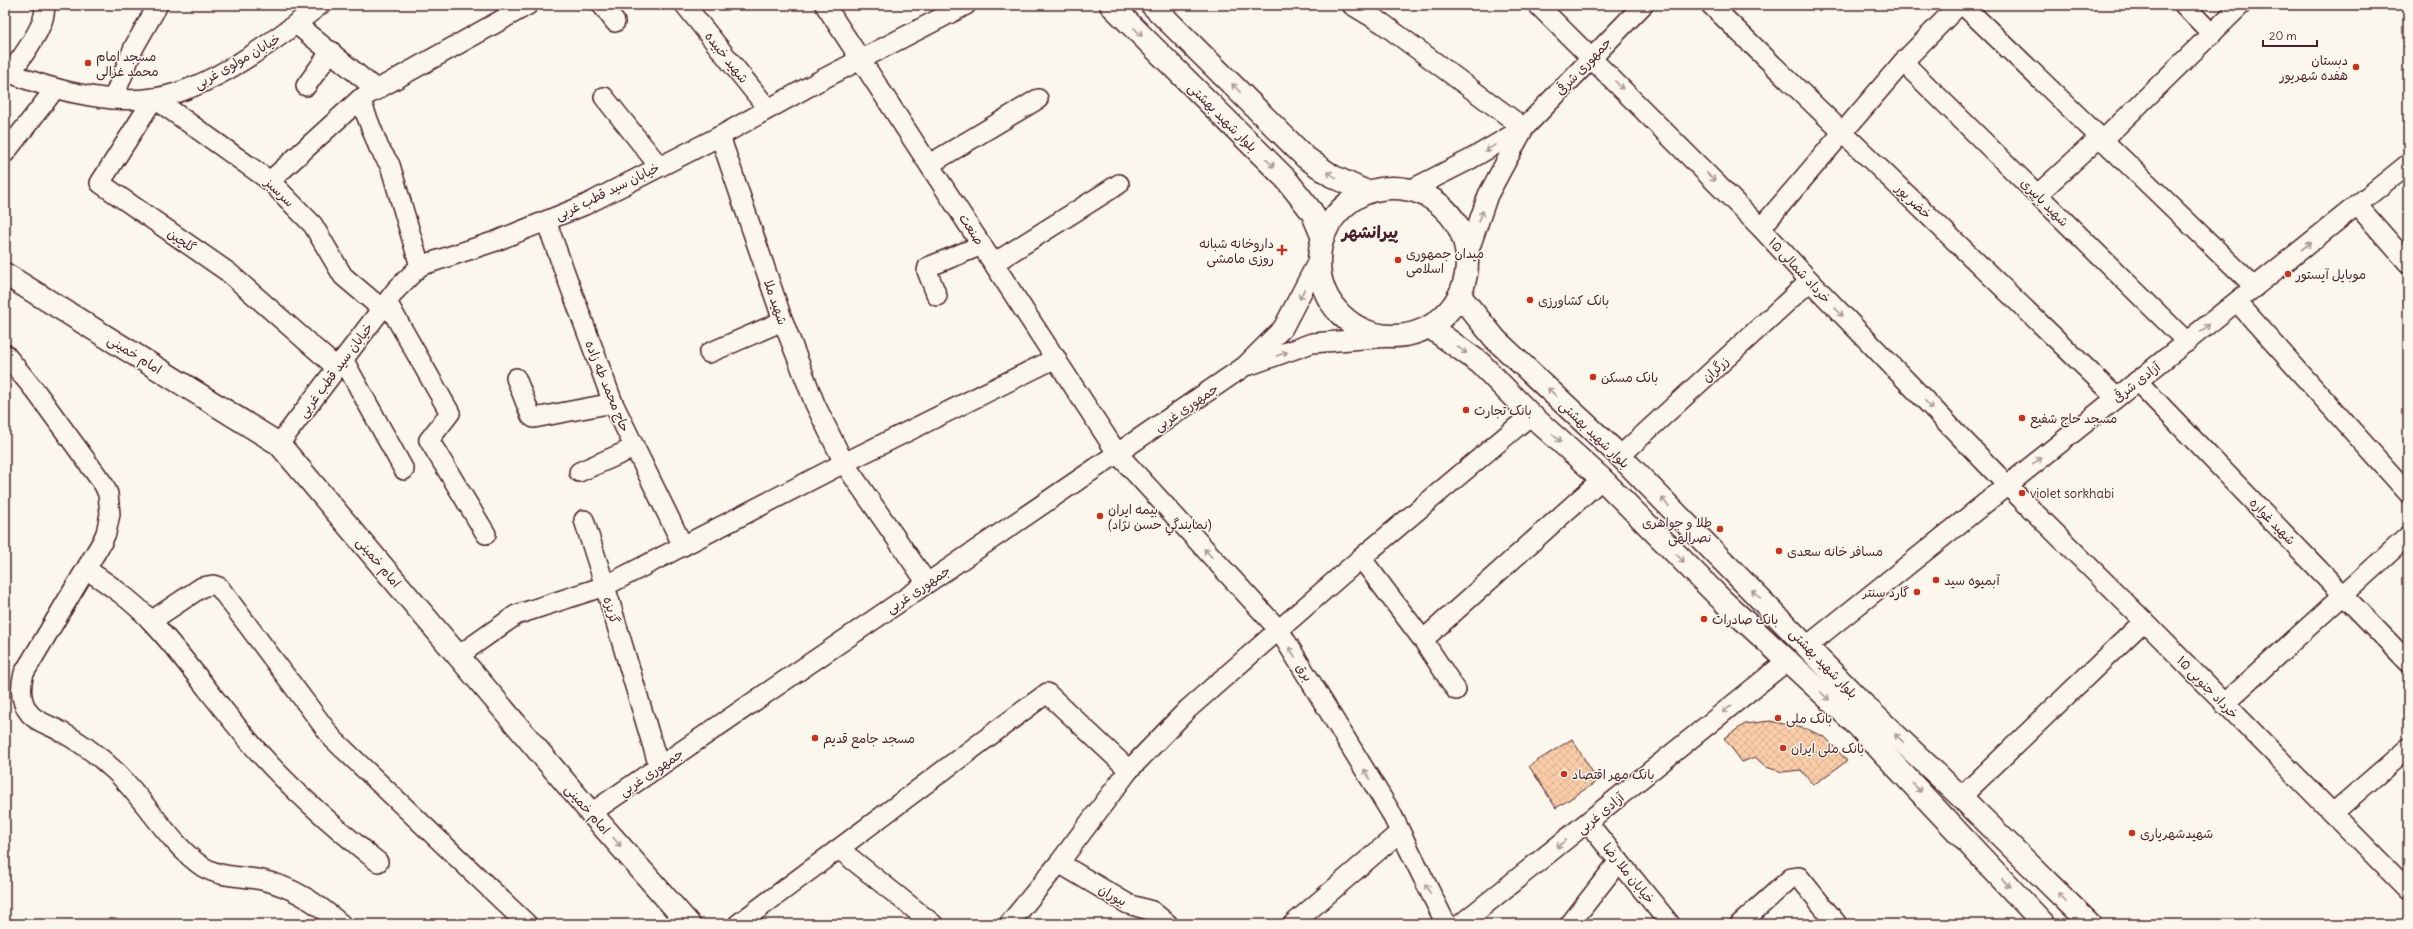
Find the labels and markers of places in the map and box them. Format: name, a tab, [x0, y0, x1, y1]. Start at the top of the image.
place label: مسجد امام محمد غزالی	[96, 48, 159, 81]
place label: دبستان هفده شهریور	[2279, 52, 2348, 84]
marker: مسجد امام محمد غزالی	[83, 58, 93, 68]
marker: دبستان هفده شهریور	[2351, 62, 2361, 72]
place label: داروخانه شبانه روزی مامشی	[1199, 235, 1274, 268]
marker: داروخانه شبانه روزی مامشی	[1277, 245, 1287, 255]
place label: میدان جمهوری اسلامی	[1406, 245, 1484, 278]
marker: میدان جمهوری اسلامی	[1393, 255, 1403, 265]
place label: موبایل آیستور	[2295, 266, 2366, 283]
marker: موبایل آیستور	[2283, 269, 2293, 279]
place label: بانک کشاورزی	[1538, 292, 1609, 309]
marker: بانک کشاورزی	[1525, 295, 1535, 305]
place label: بانک مسکن	[1601, 369, 1658, 386]
marker: بانک مسکن	[1588, 372, 1598, 382]
place label: بانک تجارت	[1474, 402, 1532, 419]
marker: بانک تجارت	[1461, 405, 1471, 415]
place label: مسجد حاج شفیع	[2030, 410, 2117, 429]
marker: مسجد حاج شفیع	[2017, 413, 2027, 423]
place label: violet sorkhabi	[2030, 485, 2114, 502]
marker: violet sorkhabi	[2017, 488, 2027, 498]
place label: بيمه ايران (نمايندگي حسن نژاد)	[1108, 501, 1212, 536]
marker: بيمه ايران (نمايندگي حسن نژاد)	[1095, 511, 1105, 521]
place label: طلا و جواهری نصرالهی	[1642, 514, 1712, 547]
marker: طلا و جواهری نصرالهی	[1715, 524, 1725, 534]
place label: مسافر خانه سعدی	[1787, 543, 1883, 560]
marker: مسافر خانه سعدی	[1774, 546, 1784, 556]
place label: آبمیوه سید	[1944, 572, 2000, 589]
marker: آبمیوه سید	[1931, 575, 1941, 585]
place label: گارد سنتر	[1862, 584, 1909, 601]
marker: گارد سنتر	[1912, 587, 1922, 597]
place label: بانک صادرات	[1712, 611, 1778, 628]
marker: بانک صادرات	[1699, 614, 1709, 624]
place label: بانک ملی	[1786, 710, 1832, 728]
marker: بانک ملی	[1773, 713, 1783, 723]
place label: مسجد جامع قدیم	[823, 730, 915, 749]
marker: مسجد جامع قدیم	[810, 733, 820, 743]
place label: بانک ملی ایران	[1791, 740, 1864, 758]
marker: بانک ملی ایران	[1778, 743, 1788, 753]
place label: بانک مهر اقتصاد	[1572, 766, 1654, 783]
marker: بانک مهر اقتصاد	[1559, 769, 1569, 779]
place label: شهیدشهریاری	[2140, 825, 2213, 842]
marker: شهیدشهریاری	[2127, 828, 2137, 838]

